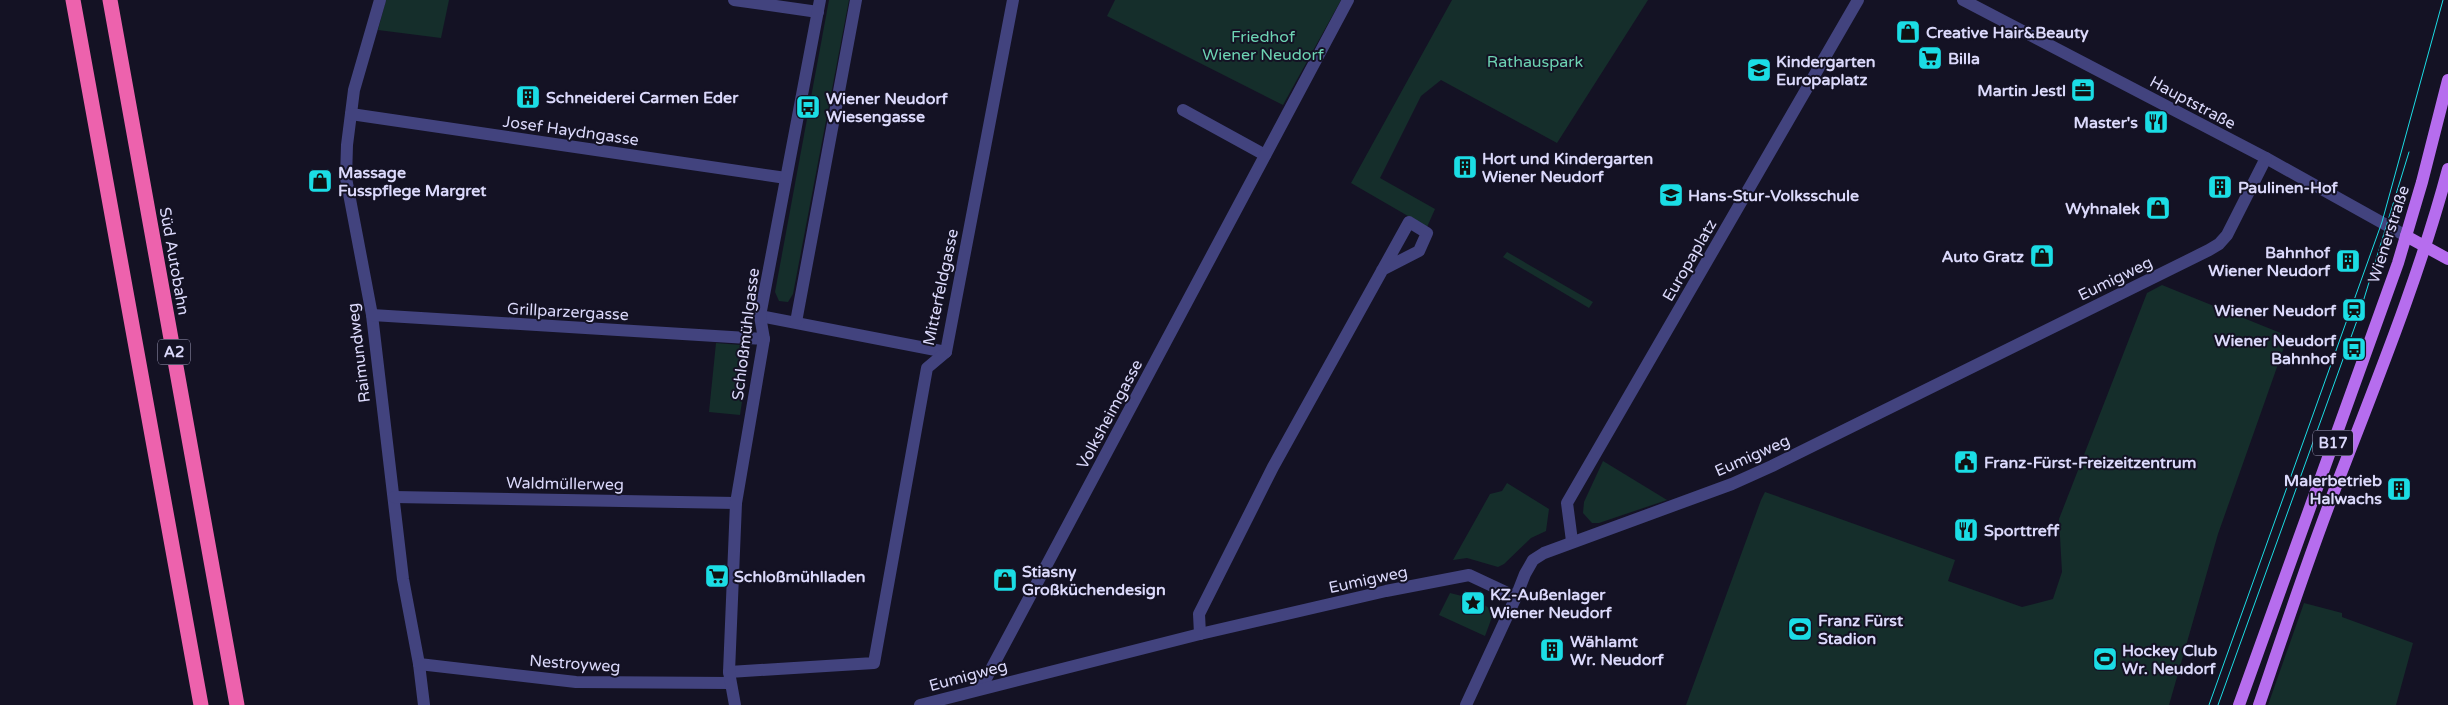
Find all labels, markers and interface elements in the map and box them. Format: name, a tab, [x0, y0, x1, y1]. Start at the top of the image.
shop icon: Creative Hair&Beauty	[1895, 19, 1921, 45]
place label: Creative Hair&Beauty	[1926, 23, 2089, 43]
park label: Friedhof Wiener Neudorf	[1202, 27, 1325, 65]
supermarket icon: Billa	[1917, 45, 1943, 71]
place label: Billa	[1948, 49, 1980, 69]
park label: Rathauspark	[1487, 52, 1583, 72]
place label: Kindergarten Europaplatz	[1776, 52, 1876, 90]
school or university icon: Kindergarten Europaplatz	[1746, 57, 1772, 83]
street label: Hauptstraße	[2146, 72, 2239, 134]
office icon: Martin Jestl	[2070, 77, 2096, 103]
place label: Martin Jestl	[1977, 81, 2066, 101]
building icon: Schneiderei Carmen Eder	[515, 84, 541, 110]
place label: Schneiderei Carmen Eder	[546, 88, 739, 108]
place label: Wiener Neudorf Wiesengasse	[826, 89, 949, 127]
bus stop icon: Wiener Neudorf Wiesengasse	[795, 94, 821, 120]
restaurant icon: Master's	[2143, 109, 2169, 135]
street label: Josef Haydngasse	[502, 112, 640, 150]
place label: Master's	[2074, 113, 2138, 133]
place label: Hort und Kindergarten Wiener Neudorf	[1482, 149, 1653, 187]
building icon: Hort und Kindergarten Wiener Neudorf	[1452, 154, 1478, 180]
place label: Massage Fusspflege Margret	[338, 163, 487, 201]
shop icon: Massage Fusspflege Margret	[307, 168, 333, 194]
building icon: Paulinen-Hof	[2207, 174, 2233, 200]
place label: Paulinen-Hof	[2238, 178, 2339, 198]
school or university icon: Hans-Stur-Volksschule	[1658, 182, 1684, 208]
street label: Wienerstraße	[2364, 183, 2414, 286]
place label: Hans-Stur-Volksschule	[1688, 186, 1859, 206]
shop icon: Wyhnalek	[2145, 195, 2171, 221]
place label: Wyhnalek	[2065, 199, 2140, 219]
street label: Süd Autobahn	[155, 206, 193, 317]
street label: Europaplatz	[1658, 216, 1721, 305]
street label: Mitterfeldgasse	[919, 227, 963, 347]
shop icon: Auto Gratz	[2029, 243, 2055, 269]
place label: Bahnhof Wiener Neudorf	[2208, 243, 2331, 281]
place label: Auto Gratz	[1942, 247, 2024, 267]
building icon: Bahnhof Wiener Neudorf	[2335, 248, 2361, 274]
street label: Eumigweg	[2075, 252, 2156, 305]
street label: Schloßmühlgasse	[728, 267, 764, 401]
station icon: Wiener Neudorf	[2341, 297, 2367, 323]
street label: Grillparzergasse	[507, 299, 629, 325]
place label: Wiener Neudorf	[2214, 301, 2337, 321]
street label: Raimundweg	[343, 302, 375, 404]
place label: Wiener Neudorf Bahnhof	[2214, 331, 2337, 369]
bus stop icon: Wiener Neudorf Bahnhof	[2341, 336, 2367, 362]
road number: A2	[158, 340, 190, 364]
street label: Volksheimgasse	[1073, 356, 1147, 473]
street label: Eumigweg	[1712, 430, 1793, 481]
road number: B17	[2313, 430, 2353, 456]
public building icon: Franz-Fürst-Freizeitzentrum	[1953, 449, 1979, 475]
place label: Franz-Fürst-Freizeitzentrum	[1984, 453, 2197, 473]
place label: Malerbetrieb Halwachs	[2284, 471, 2382, 509]
street label: Waldmüllerweg	[506, 473, 624, 495]
building icon: Malerbetrieb Halwachs	[2386, 476, 2412, 502]
restaurant icon: Sporttreff	[1953, 517, 1979, 543]
place label: Sporttreff	[1984, 521, 2060, 541]
place label: Stiasny Großküchendesign	[1022, 562, 1166, 600]
street label: Eumigweg	[1327, 562, 1410, 598]
supermarket icon: Schloßmühlladen	[704, 563, 730, 589]
place label: Schloßmühlladen	[734, 567, 866, 587]
shop icon: Stiasny Großküchendesign	[992, 567, 1018, 593]
place label: KZ-Außenlager Wiener Neudorf	[1490, 585, 1613, 623]
place icon: KZ-Außenlager Wiener Neudorf	[1460, 590, 1486, 616]
place label: Franz Fürst Stadion	[1818, 611, 1904, 649]
sports icon: Franz Fürst Stadion	[1787, 616, 1813, 642]
place label: Wählamt Wr. Neudorf	[1570, 632, 1665, 670]
building icon: Wählamt Wr. Neudorf	[1539, 637, 1565, 663]
place label: Hockey Club Wr. Neudorf	[2122, 641, 2217, 679]
sports icon: Hockey Club Wr. Neudorf	[2092, 646, 2118, 672]
street label: Nestroyweg	[529, 651, 621, 677]
street label: Eumigweg	[927, 656, 1010, 696]

